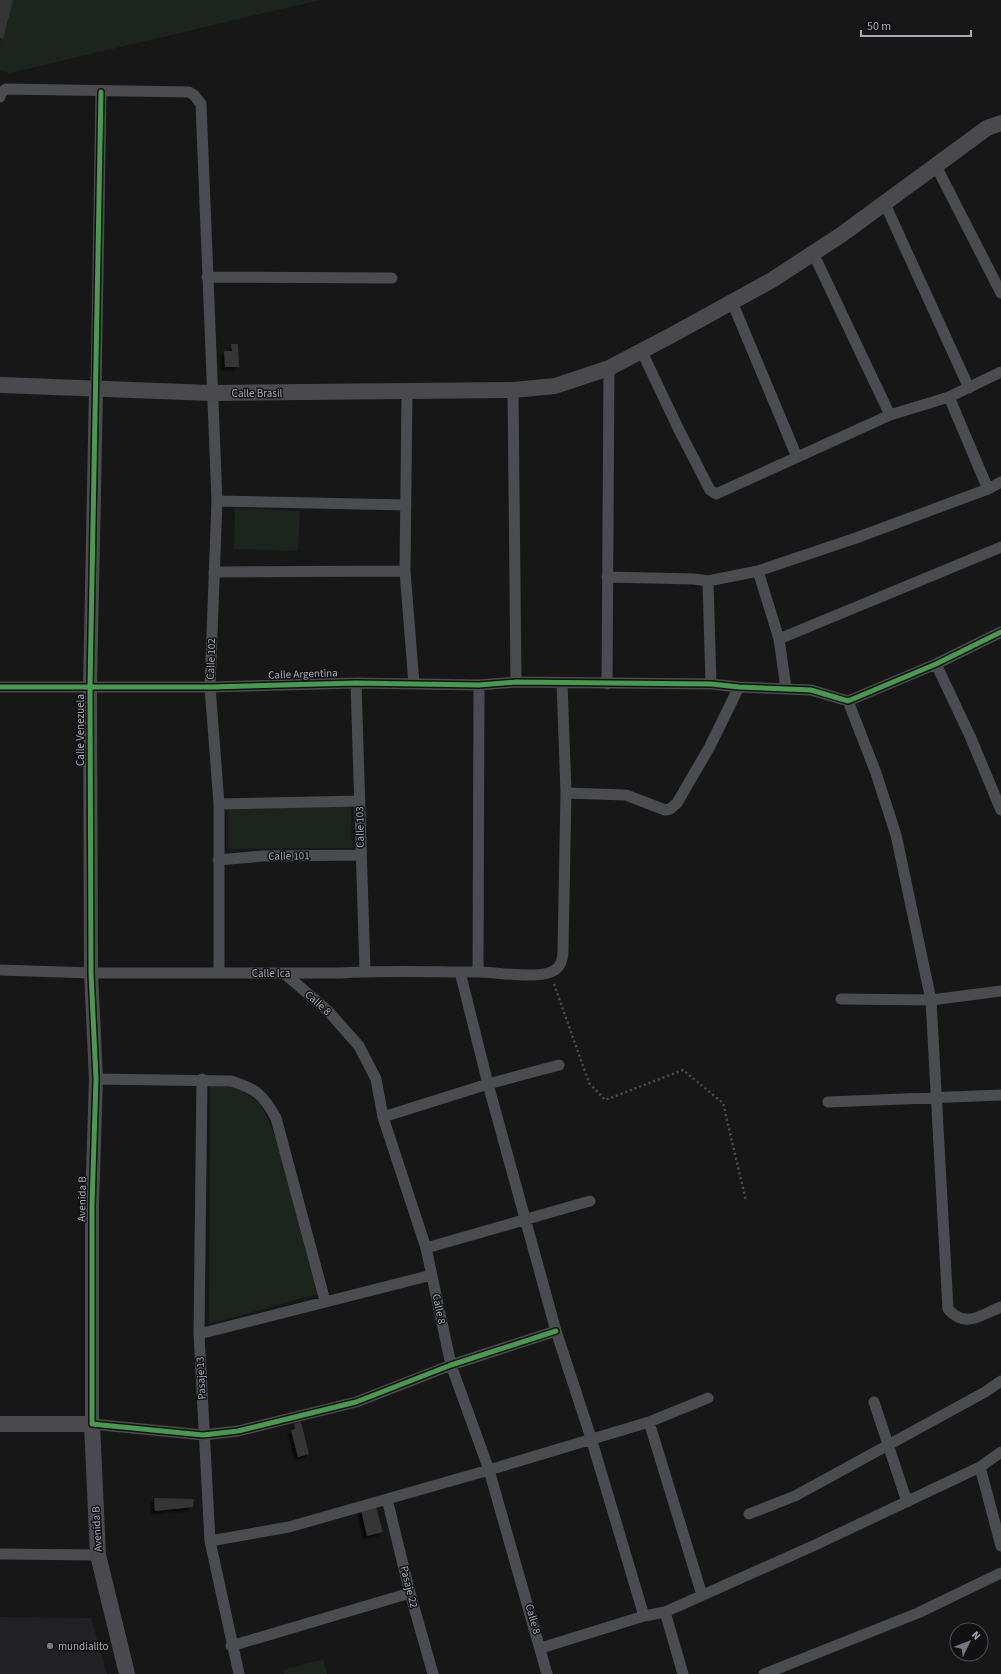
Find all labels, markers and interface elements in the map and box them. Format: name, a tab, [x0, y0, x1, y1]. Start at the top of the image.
scale bar	[861, 12, 971, 38]
text: 50 m	[867, 18, 891, 35]
street label: Calle Brasil	[232, 386, 283, 401]
street label: Calle 102	[203, 638, 219, 680]
street label: Calle Argentina	[268, 665, 338, 683]
street label: Calle Venezuela	[73, 694, 88, 766]
street label: Calle 103	[352, 806, 368, 848]
street label: Calle 101	[268, 848, 310, 864]
street label: Calle Ica	[252, 966, 290, 981]
street label: Calle 8	[302, 987, 335, 1019]
street label: Avenida B	[74, 1176, 90, 1222]
street label: Calle 8	[428, 1292, 450, 1326]
street label: Pasaje 13	[192, 1356, 210, 1400]
street label: Avenida B	[88, 1505, 106, 1552]
street label: Pasaje 22	[397, 1564, 421, 1610]
street label: Calle 8	[522, 1602, 545, 1636]
north arrow	[949, 1622, 989, 1662]
text: N	[968, 1628, 984, 1643]
place label: mundialito	[58, 1639, 109, 1654]
marker: mundialito	[45, 1641, 55, 1651]

